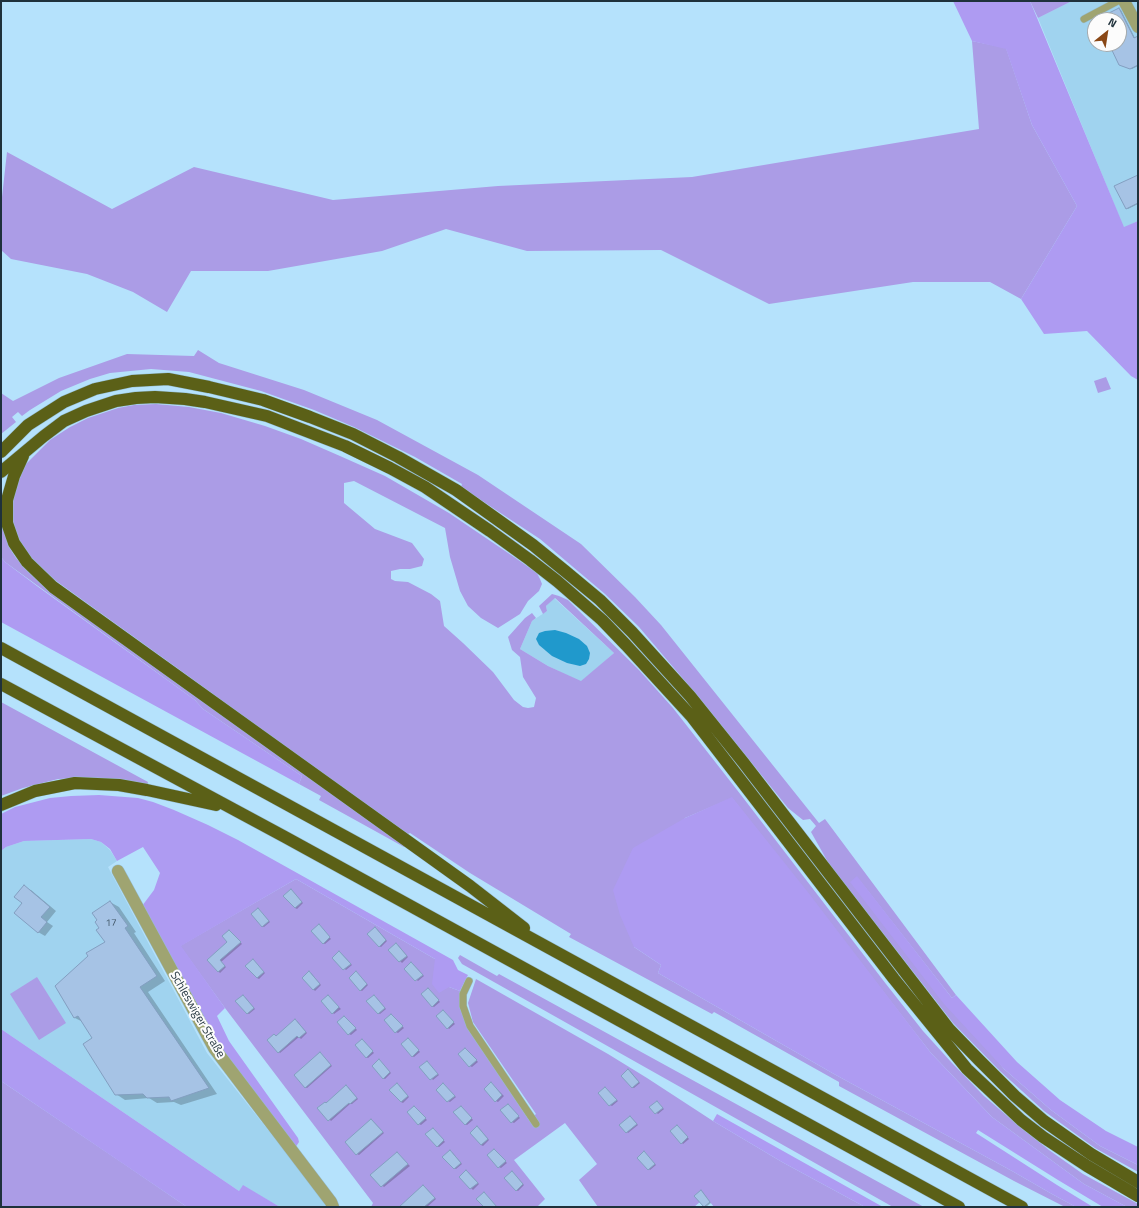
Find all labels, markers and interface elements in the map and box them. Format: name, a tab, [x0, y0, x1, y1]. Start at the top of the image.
north arrow	[1087, 12, 1127, 52]
text: N	[1105, 14, 1120, 31]
house number: 17	[105, 918, 117, 930]
street label: Schleswiger Straße	[167, 969, 227, 1061]

